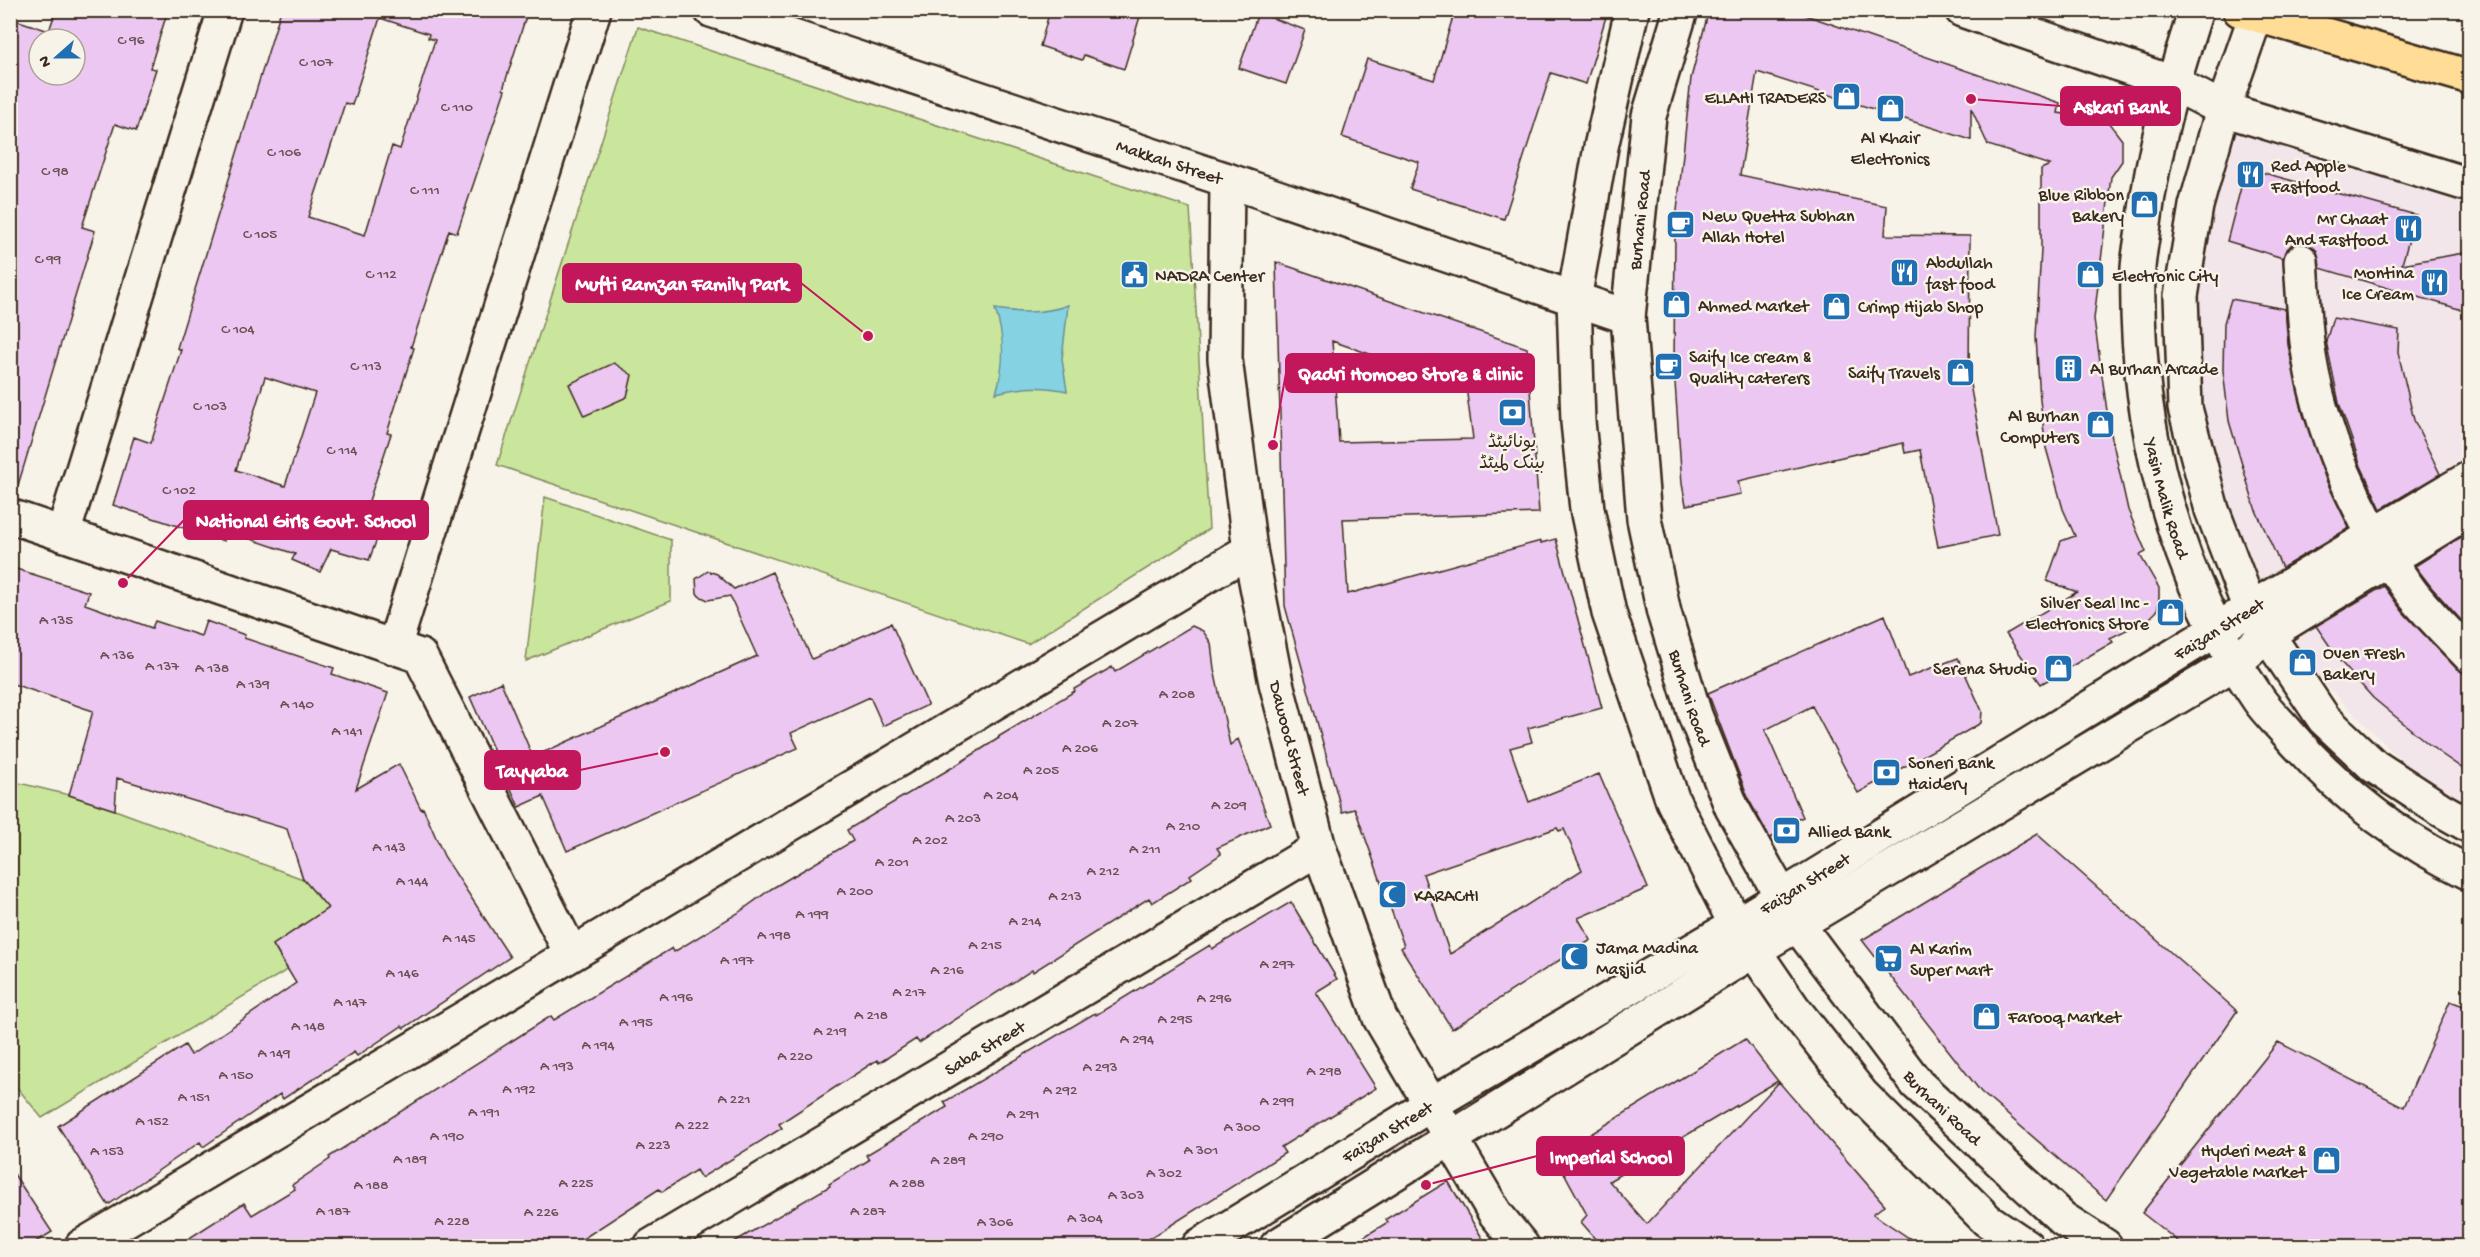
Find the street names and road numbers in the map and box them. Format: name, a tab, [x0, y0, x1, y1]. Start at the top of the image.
street label: Makkah Street	[1113, 136, 1226, 191]
street label: Burhani Road	[1626, 168, 1657, 272]
street label: Yasin Malik Road	[2138, 435, 2193, 563]
street label: Faizan Street	[2170, 594, 2270, 667]
street label: Burhani Road	[1662, 647, 1715, 751]
street label: Dawood Street	[1263, 678, 1313, 800]
street label: Faizan Street	[1756, 849, 1856, 921]
street label: Saba Street	[941, 1017, 1031, 1082]
street label: Burhani Road	[1897, 1066, 1986, 1152]
street label: Faizan Street	[1338, 1097, 1438, 1170]

